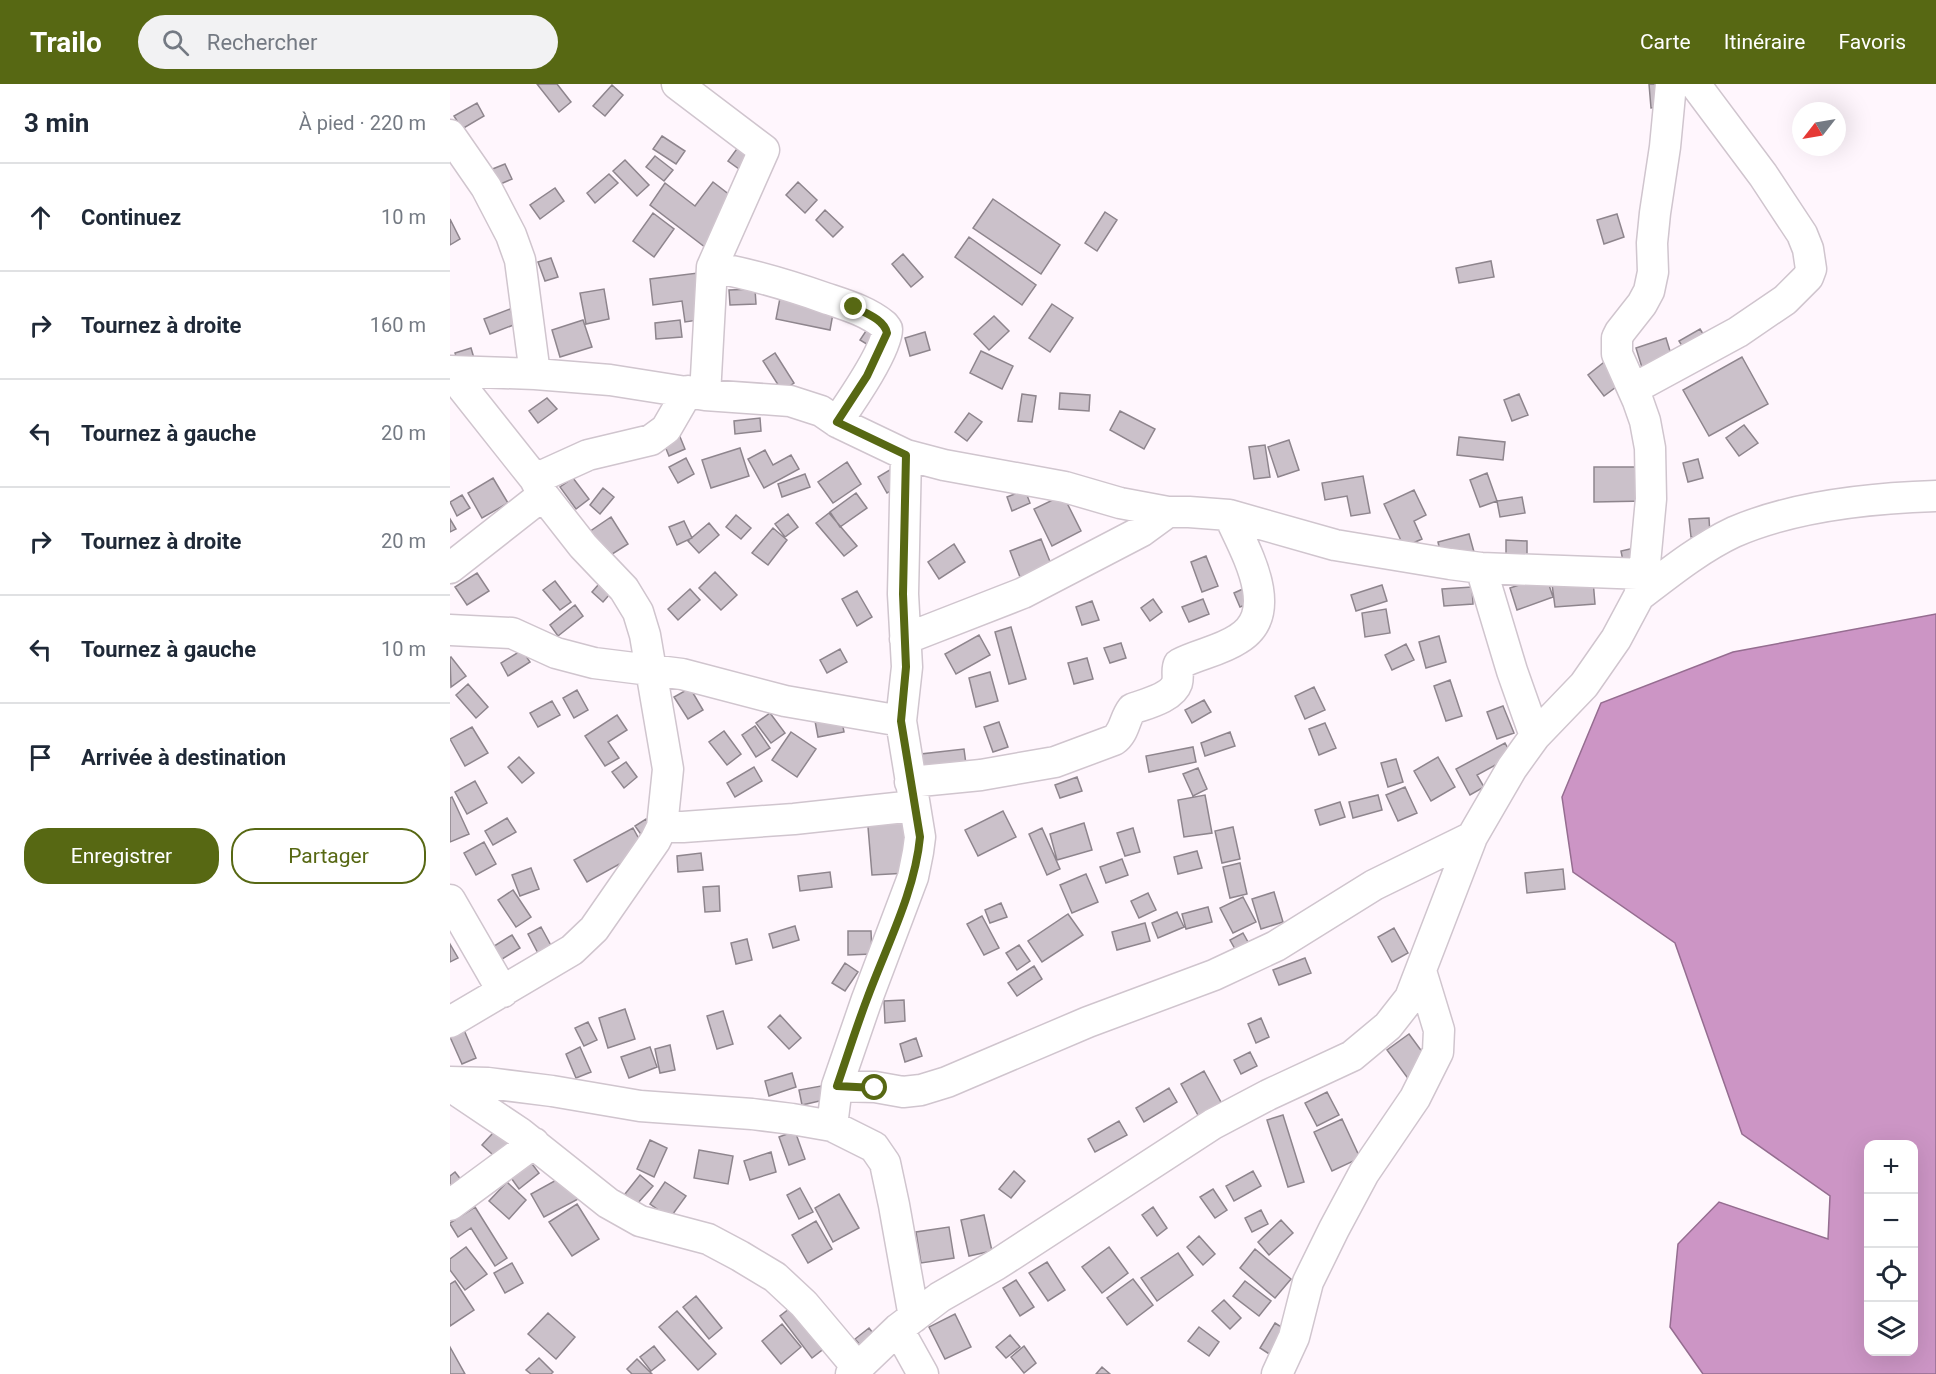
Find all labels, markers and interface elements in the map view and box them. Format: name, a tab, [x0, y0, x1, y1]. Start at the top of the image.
search box	[138, 15, 558, 69]
text: Trailo	[30, 26, 102, 59]
icon: search	[159, 26, 192, 59]
text: Rechercher	[207, 30, 317, 55]
text: Carte	[1640, 30, 1691, 54]
text: Itinéraire	[1724, 30, 1805, 54]
text: Favoris	[1838, 30, 1906, 54]
north arrow	[1792, 102, 1846, 156]
text: 3 min	[24, 108, 89, 138]
text: À pied · 220 m	[299, 111, 426, 135]
icon: ahead	[24, 201, 57, 234]
text: Continuez	[81, 205, 181, 230]
text: 10 m	[381, 205, 426, 229]
route end	[840, 293, 866, 319]
icon: right	[24, 309, 57, 342]
text: Tournez à droite	[81, 313, 241, 338]
text: 160 m	[370, 313, 426, 337]
icon: left	[24, 417, 57, 450]
text: Tournez à gauche	[81, 421, 256, 446]
text: 20 m	[381, 421, 426, 445]
icon: right	[24, 525, 57, 558]
text: Tournez à droite	[81, 529, 241, 554]
text: 20 m	[381, 529, 426, 553]
icon: left	[24, 633, 57, 666]
text: Tournez à gauche	[81, 637, 256, 662]
text: 10 m	[381, 637, 426, 661]
icon: arrive	[24, 741, 57, 774]
text: Arrivée à destination	[81, 745, 286, 770]
button: Enregistrer	[24, 828, 219, 884]
button: Partager	[231, 828, 426, 884]
route start	[861, 1074, 887, 1100]
map controls	[1864, 1140, 1918, 1356]
button: +	[1864, 1140, 1918, 1194]
button: −	[1864, 1194, 1918, 1248]
button: locate	[1864, 1248, 1918, 1302]
button: layers	[1864, 1302, 1918, 1356]

